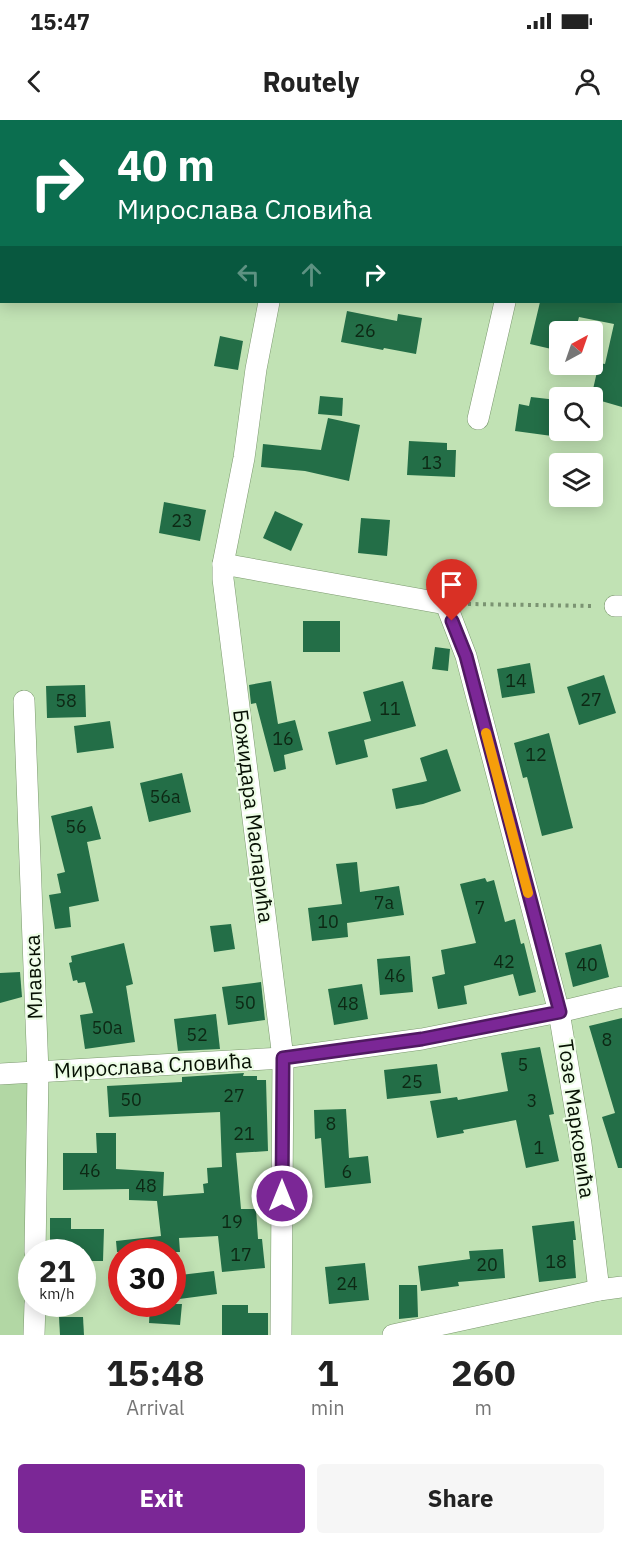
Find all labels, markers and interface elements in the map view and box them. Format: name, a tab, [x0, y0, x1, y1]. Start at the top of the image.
text: 15:47	[30, 7, 90, 36]
text: Routely	[263, 64, 359, 99]
icon: back	[18, 65, 51, 98]
icon: person	[571, 65, 604, 98]
text: 40 m	[117, 138, 215, 193]
icon: right	[18, 144, 96, 222]
text: Мирослава Словића	[117, 191, 372, 226]
icon: left	[232, 258, 265, 291]
icon: ahead	[295, 258, 328, 291]
icon: right	[358, 258, 391, 291]
house number: 26	[354, 319, 376, 342]
north arrow	[549, 321, 603, 375]
map controls	[549, 321, 603, 507]
button: search	[549, 387, 603, 441]
house number: 13	[421, 451, 443, 474]
button: layers	[549, 453, 603, 507]
house number: 23	[171, 509, 193, 532]
pin	[426, 559, 477, 621]
icon: arrive	[435, 568, 468, 601]
house number: 14	[505, 669, 527, 692]
house number: 27	[580, 688, 602, 711]
house number: 58	[55, 689, 77, 712]
house number: 11	[379, 697, 401, 720]
street label: Божидара Масларића	[227, 707, 281, 924]
house number: 16	[272, 727, 294, 750]
house number: 12	[525, 743, 547, 766]
house number: 56a	[149, 785, 181, 808]
house number: 56	[65, 815, 87, 838]
house number: 7a	[374, 891, 395, 914]
house number: 7	[475, 896, 485, 919]
house number: 10	[317, 910, 339, 933]
street label: Млавска	[18, 934, 48, 1020]
house number: 42	[493, 950, 515, 973]
house number: 40	[576, 953, 598, 976]
house number: 46	[384, 964, 406, 987]
house number: 50	[234, 991, 256, 1014]
house number: 48	[337, 992, 359, 1015]
house number: 50a	[91, 1016, 123, 1039]
house number: 52	[186, 1023, 208, 1046]
house number: 8	[602, 1028, 612, 1051]
street label: Тозе Марковића	[552, 1038, 602, 1200]
street label: Мирослава Словића	[53, 1046, 253, 1084]
house number: 5	[518, 1053, 528, 1076]
house number: 25	[401, 1070, 423, 1093]
house number: 27	[223, 1084, 245, 1107]
house number: 50	[120, 1088, 142, 1111]
house number: 3	[527, 1089, 537, 1112]
house number: 8	[326, 1112, 336, 1135]
house number: 21	[233, 1122, 255, 1145]
house number: 1	[534, 1136, 544, 1159]
house number: 46	[79, 1159, 101, 1182]
house number: 6	[342, 1160, 352, 1183]
position arrow	[250, 1164, 314, 1228]
house number: 48	[135, 1174, 157, 1197]
house number: 19	[221, 1210, 243, 1233]
speed limit sign: 30	[108, 1239, 186, 1317]
house number: 17	[230, 1243, 252, 1266]
house number: 18	[545, 1250, 567, 1273]
text: 21	[39, 1251, 75, 1290]
house number: 20	[476, 1253, 498, 1276]
house number: 24	[336, 1272, 358, 1295]
text: km/h	[39, 1284, 75, 1303]
text: 15:48	[106, 1349, 205, 1396]
text: 1	[317, 1349, 339, 1396]
text: 260	[451, 1349, 516, 1396]
text: Arrival	[126, 1394, 185, 1421]
text: min	[311, 1394, 345, 1421]
text: m	[475, 1394, 492, 1421]
button: Exit	[18, 1464, 305, 1533]
button: Share	[317, 1464, 604, 1533]

